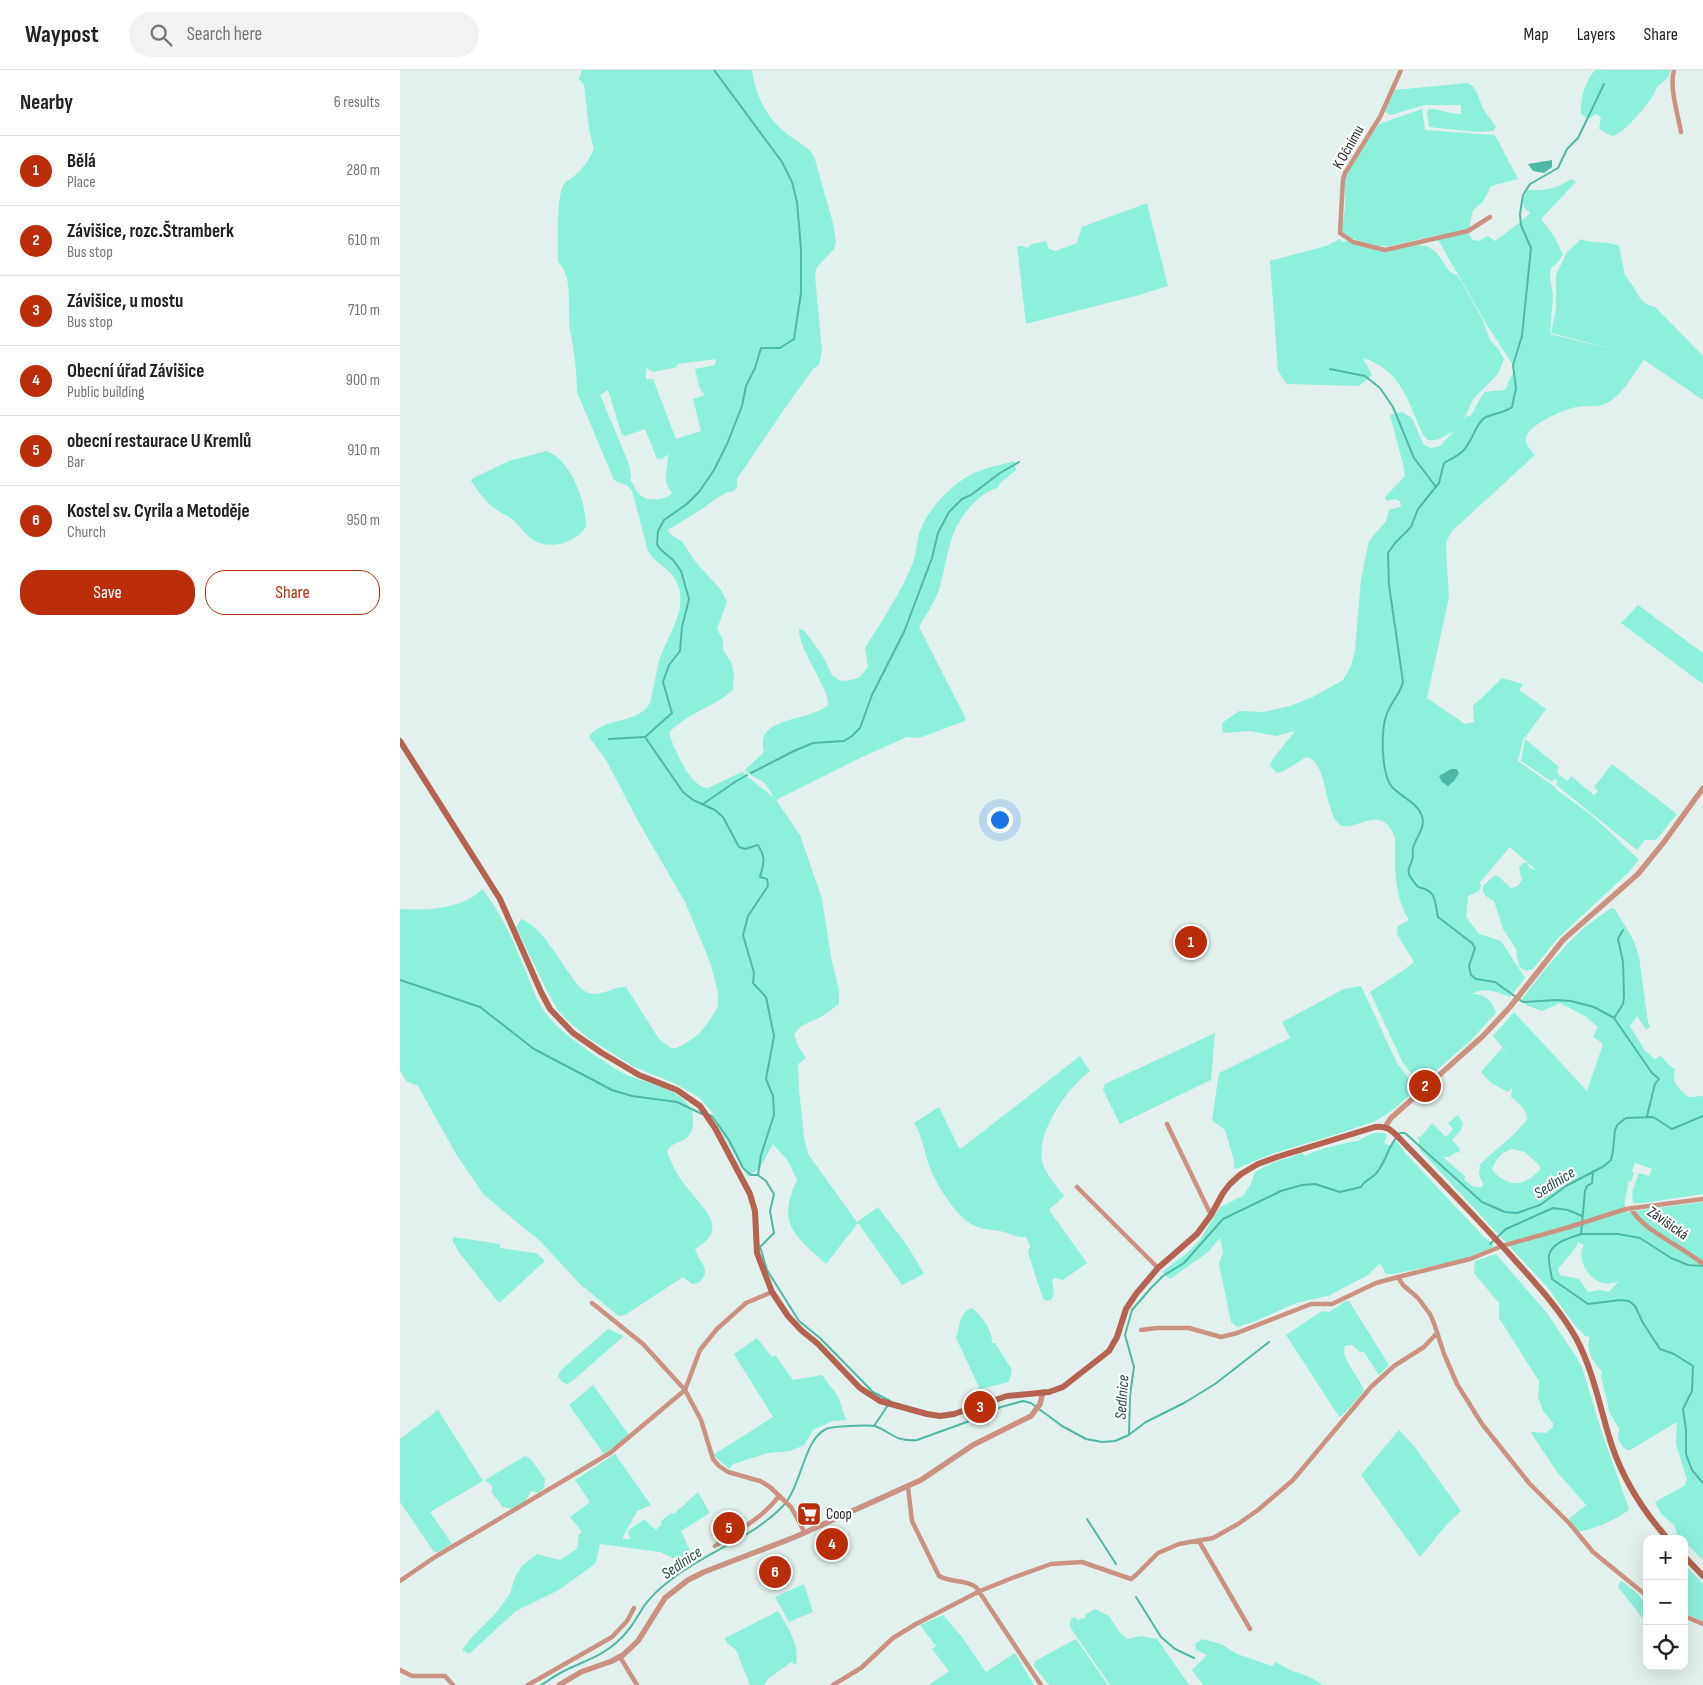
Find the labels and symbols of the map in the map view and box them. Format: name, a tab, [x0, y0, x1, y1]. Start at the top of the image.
street label: K Očnímu	[1328, 122, 1369, 173]
your location	[987, 807, 1013, 833]
pin: 1	[1175, 923, 1207, 961]
pin: 2	[1409, 1067, 1441, 1105]
water label: Sedlnice	[1531, 1163, 1579, 1203]
street label: Závišická	[1643, 1202, 1692, 1245]
water label: Sedlnice	[1111, 1374, 1134, 1420]
pin: 3	[964, 1388, 996, 1426]
supermarket icon: Coop	[796, 1501, 822, 1527]
place label: Coop	[826, 1505, 852, 1524]
pin: 5	[713, 1509, 745, 1547]
pin: 4	[816, 1525, 848, 1563]
water label: Sedlnice	[658, 1543, 706, 1584]
pin: 6	[759, 1553, 791, 1591]

